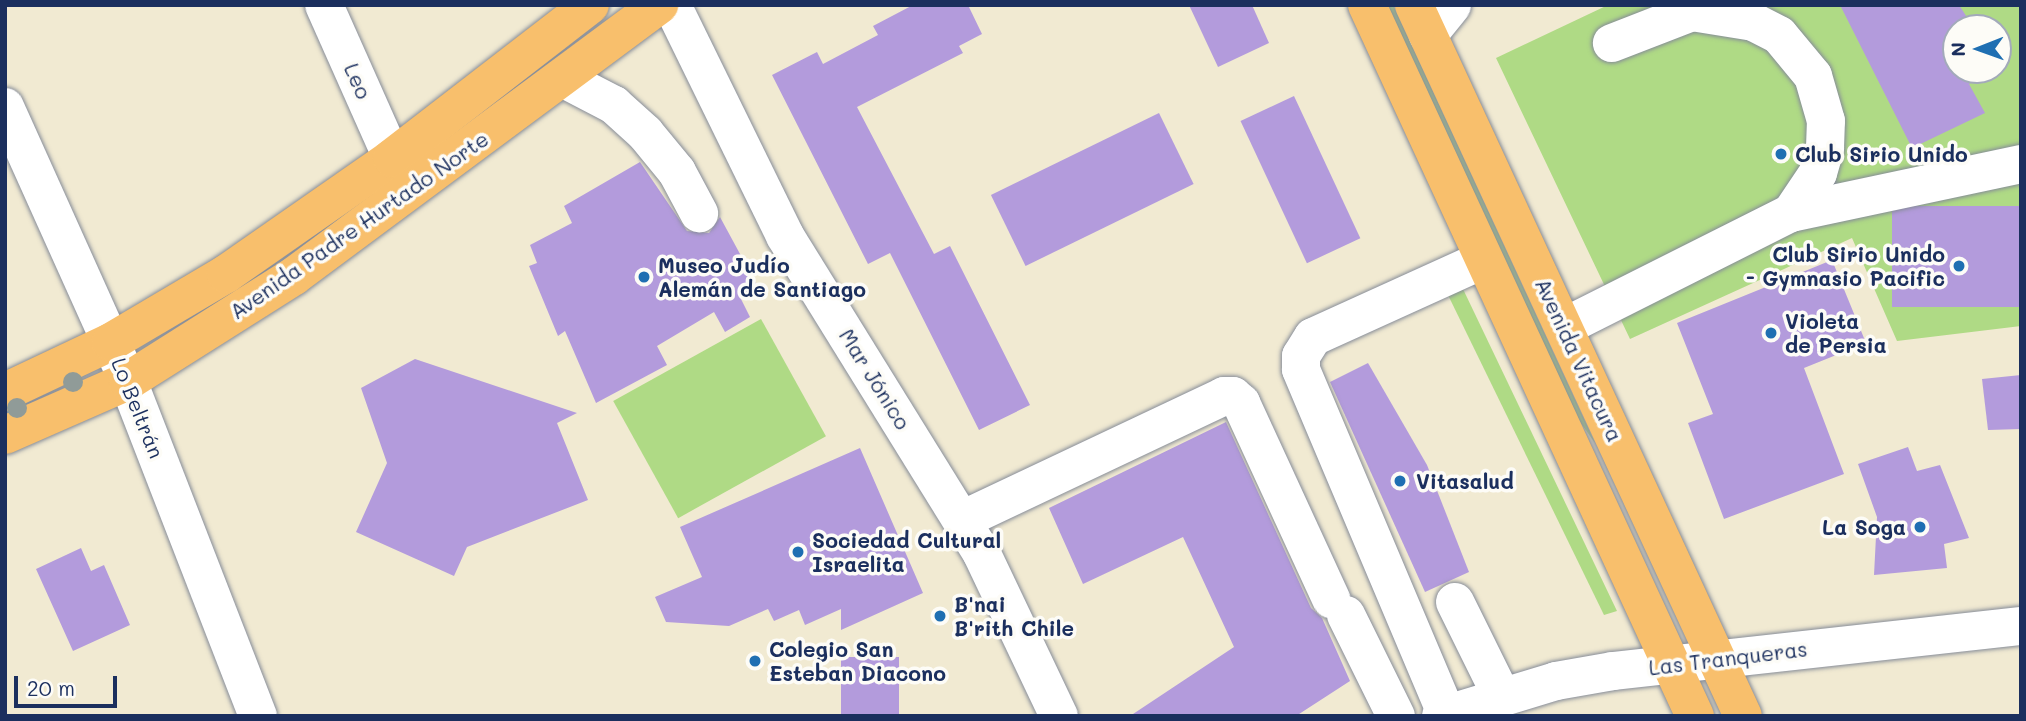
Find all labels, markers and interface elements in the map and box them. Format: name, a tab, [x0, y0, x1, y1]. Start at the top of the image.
north arrow	[1942, 14, 2012, 84]
text: N	[1945, 42, 1970, 57]
street label: Leo	[339, 59, 377, 103]
street label: Avenida Padre Hurtado Norte	[225, 126, 493, 324]
place label: Club Sirio Unido	[1795, 141, 1968, 167]
marker: Club Sirio Unido	[1773, 146, 1789, 162]
place label: Club Sirio Unido - Gymnasio Pacific	[1746, 241, 1945, 291]
place label: Museo Judío Alemán de Santiago	[658, 252, 866, 302]
marker: Club Sirio Unido - Gymnasio Pacific	[1951, 258, 1967, 274]
marker: Museo Judío Alemán de Santiago	[636, 269, 652, 285]
street label: Avenida Vitacura	[1530, 274, 1628, 446]
place label: Violeta de Persia	[1785, 308, 1887, 358]
street label: Mar Jónico	[834, 324, 916, 434]
marker: Violeta de Persia	[1763, 325, 1779, 341]
street label: Lo Beltrán	[106, 354, 170, 462]
place label: Vitasalud	[1416, 468, 1514, 494]
marker: Vitasalud	[1390, 471, 1410, 491]
place label: La Soga	[1822, 514, 1906, 540]
marker: La Soga	[1912, 519, 1928, 535]
place label: Sociedad Cultural Israelita	[812, 527, 1001, 577]
marker: Sociedad Cultural Israelita	[790, 544, 806, 560]
place label: B'nai B'rith Chile	[954, 591, 1074, 641]
marker: B'nai B'rith Chile	[932, 608, 948, 624]
place label: Colegio San Esteban Diacono	[769, 636, 946, 686]
street label: Las Tranqueras	[1647, 636, 1809, 680]
marker: Colegio San Esteban Diacono	[747, 653, 763, 669]
scale bar	[18, 662, 121, 706]
text: 20 m	[27, 674, 75, 701]

